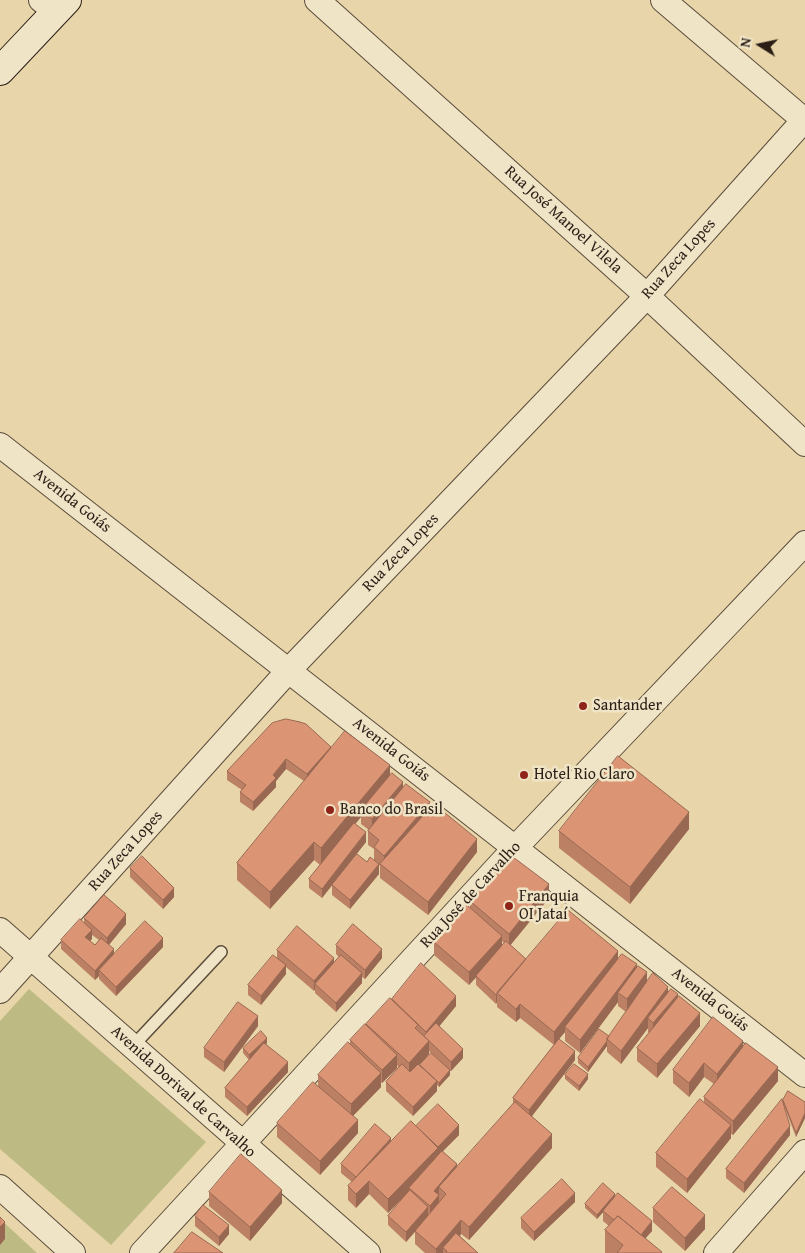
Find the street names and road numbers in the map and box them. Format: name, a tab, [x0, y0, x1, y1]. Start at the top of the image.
street label: Rua José Manoel Vilela	[500, 162, 626, 278]
street label: Rua Zeca Lopes	[638, 215, 720, 303]
street label: Avenida Goiás	[29, 465, 115, 537]
street label: Rua Zeca Lopes	[359, 510, 443, 596]
street label: Avenida Goiás	[348, 714, 434, 786]
street label: Rua Zeca Lopes	[85, 807, 167, 895]
street label: Rua José de Carvalho	[417, 838, 525, 952]
street label: Avenida Goiás	[667, 964, 753, 1036]
street label: Avenida Dorival de Carvalho	[107, 1022, 259, 1162]

